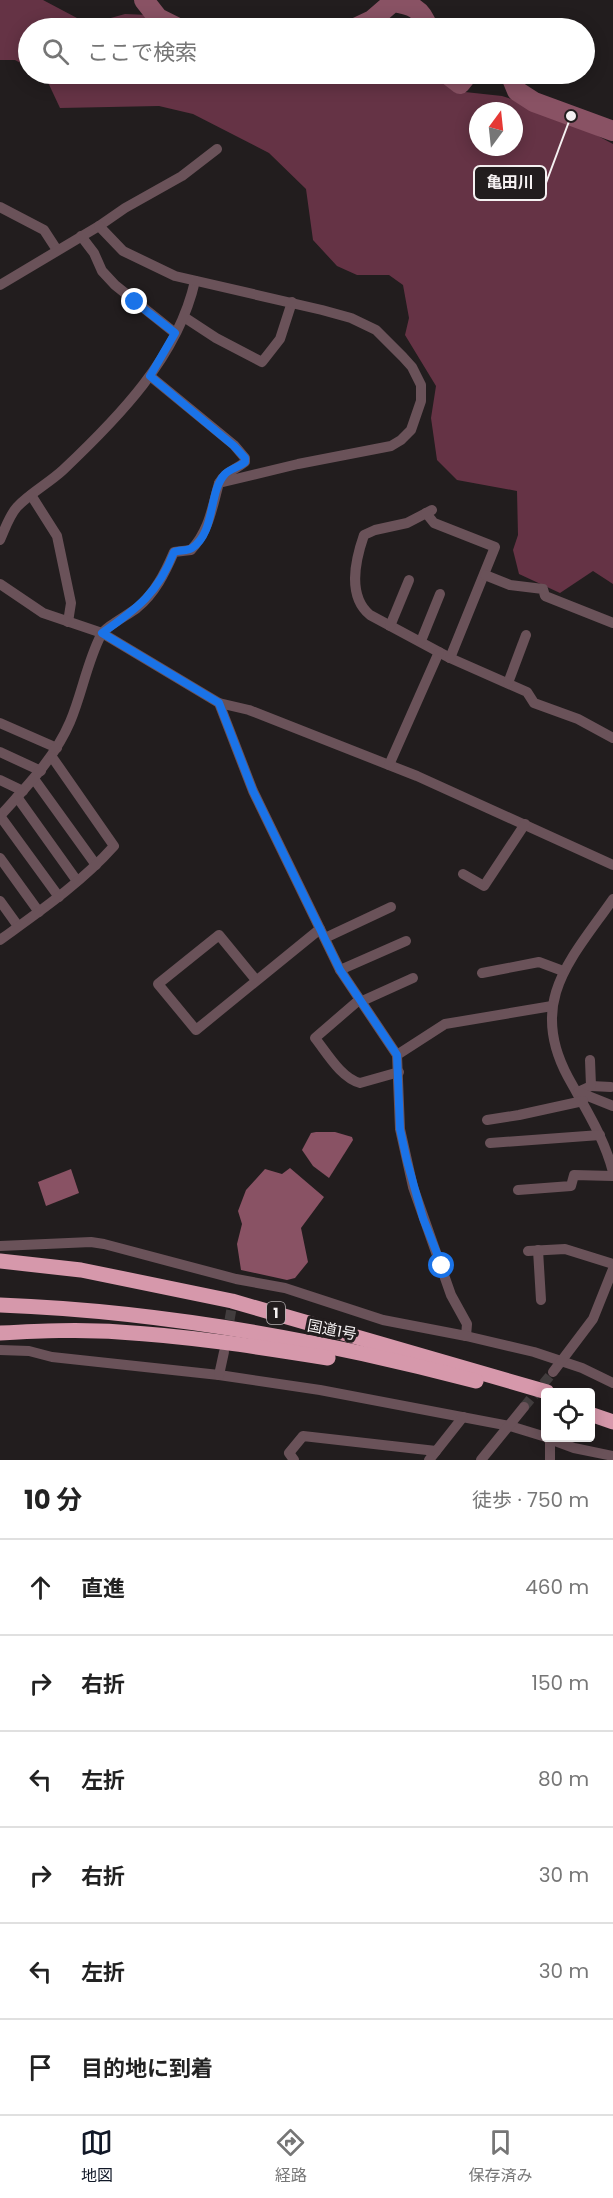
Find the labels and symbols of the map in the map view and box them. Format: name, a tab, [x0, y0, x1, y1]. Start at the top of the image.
north arrow	[469, 102, 523, 156]
callout: 亀田川	[474, 166, 546, 200]
text: 亀田川	[486, 171, 534, 194]
route end	[121, 288, 147, 314]
route start	[428, 1252, 454, 1278]
road number: 1	[267, 1302, 285, 1324]
street label: 国道1号	[306, 1314, 359, 1345]

